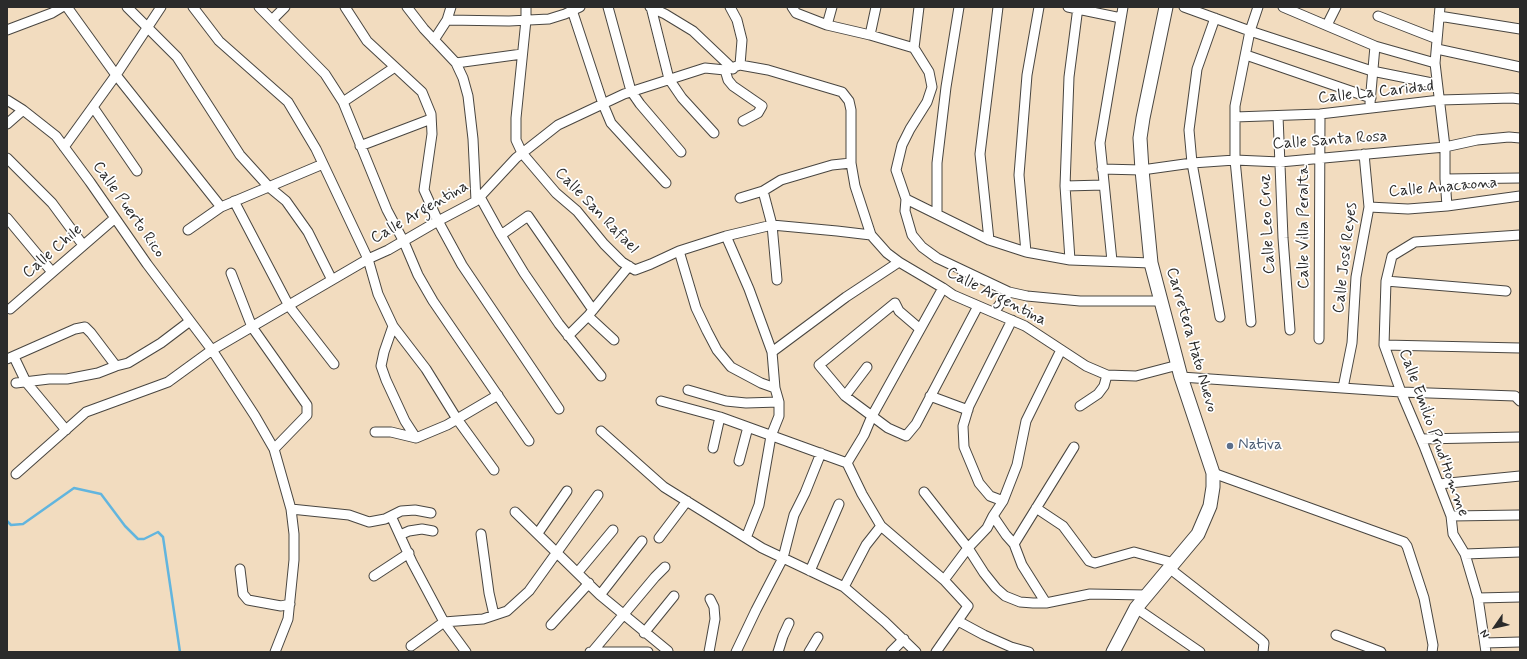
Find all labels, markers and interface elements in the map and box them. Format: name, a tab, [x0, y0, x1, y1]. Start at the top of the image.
street label: Calle La Caridad	[1317, 77, 1435, 109]
street label: Calle Santa Rosa	[1272, 127, 1388, 155]
street label: Calle Puerto Rico	[88, 158, 168, 262]
street label: Calle San Rafael	[550, 164, 642, 258]
street label: Calle Villa Peralta	[1295, 165, 1315, 289]
street label: Calle Leo Cruz	[1256, 173, 1280, 275]
street label: Calle Anacaona	[1388, 174, 1498, 202]
street label: Calle Argentina	[368, 177, 472, 249]
street label: Calle José Reyes	[1330, 201, 1362, 315]
street label: Calle Chile	[19, 221, 87, 283]
street label: Calle Argentina	[943, 264, 1049, 330]
street label: Carretera Hato Nuevo	[1161, 265, 1221, 415]
street label: Calle Emilio Prud'Homme	[1394, 347, 1472, 519]
place label: Nativa	[1238, 436, 1282, 456]
marker: Nativa	[1225, 441, 1235, 451]
north arrow	[1475, 607, 1515, 647]
text: N	[1477, 627, 1493, 641]

